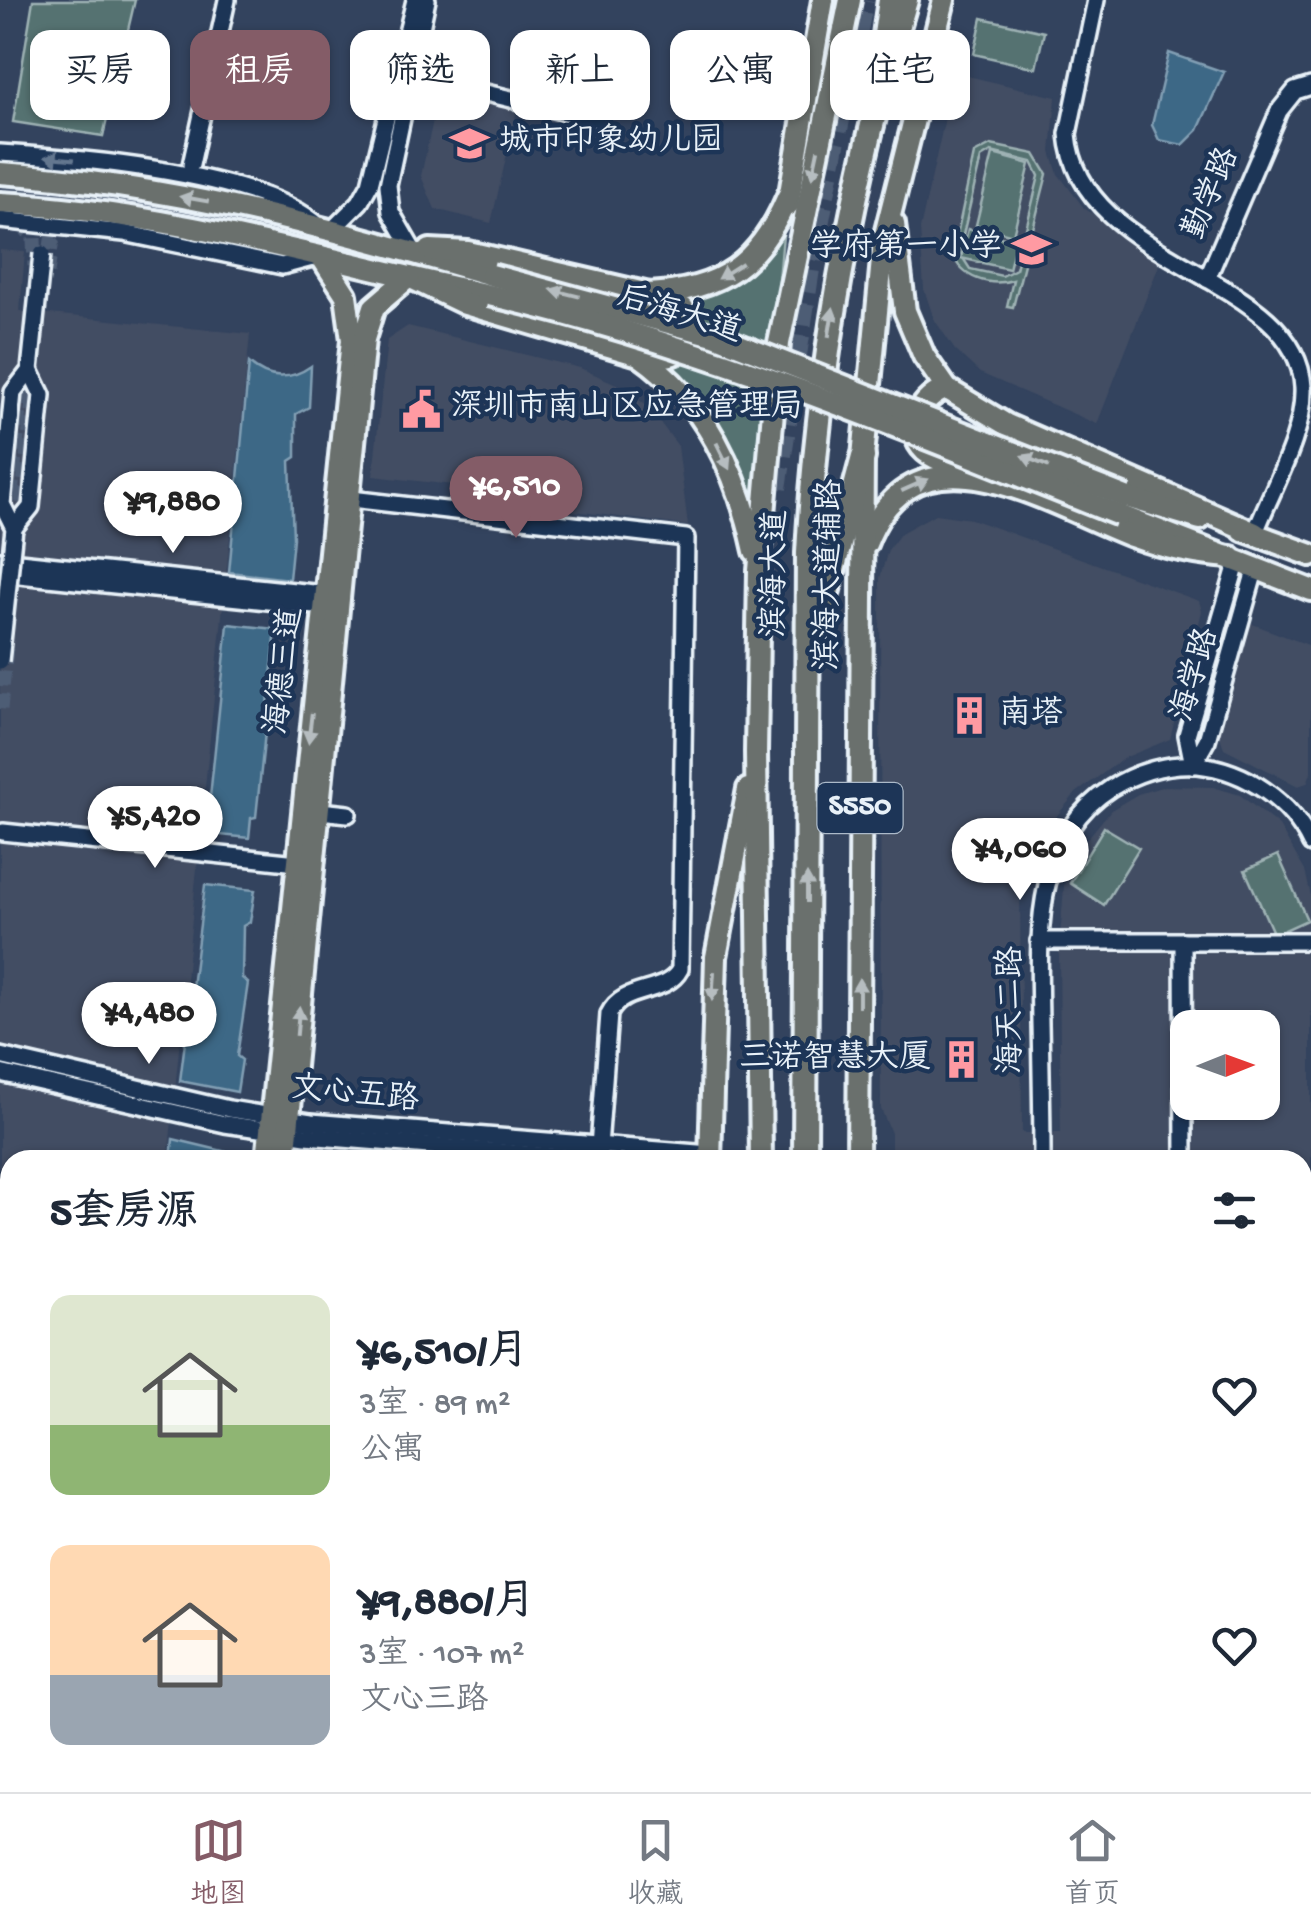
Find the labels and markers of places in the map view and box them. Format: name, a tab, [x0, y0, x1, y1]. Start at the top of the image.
school or university icon: 城市印象幼儿园	[448, 122, 490, 164]
place label: 城市印象幼儿园	[499, 122, 723, 162]
place label: 学府第一小学	[810, 228, 1002, 268]
school or university icon: 学府第一小学	[1011, 228, 1053, 270]
public building icon: 深圳市南山区应急管理局	[400, 388, 442, 430]
place label: 深圳市南山区应急管理局	[451, 388, 803, 428]
pin: ¥6,510	[435, 456, 597, 541]
pin: ¥9,880	[92, 471, 254, 556]
building icon: 南塔	[948, 695, 990, 737]
place label: 南塔	[999, 695, 1063, 735]
pin: ¥5,420	[74, 786, 236, 871]
pin: ¥4,060	[939, 818, 1101, 903]
pin: ¥4,480	[68, 982, 230, 1067]
place label: 三诺智慧大厦	[739, 1039, 931, 1079]
building icon: 三诺智慧大厦	[940, 1039, 982, 1081]

